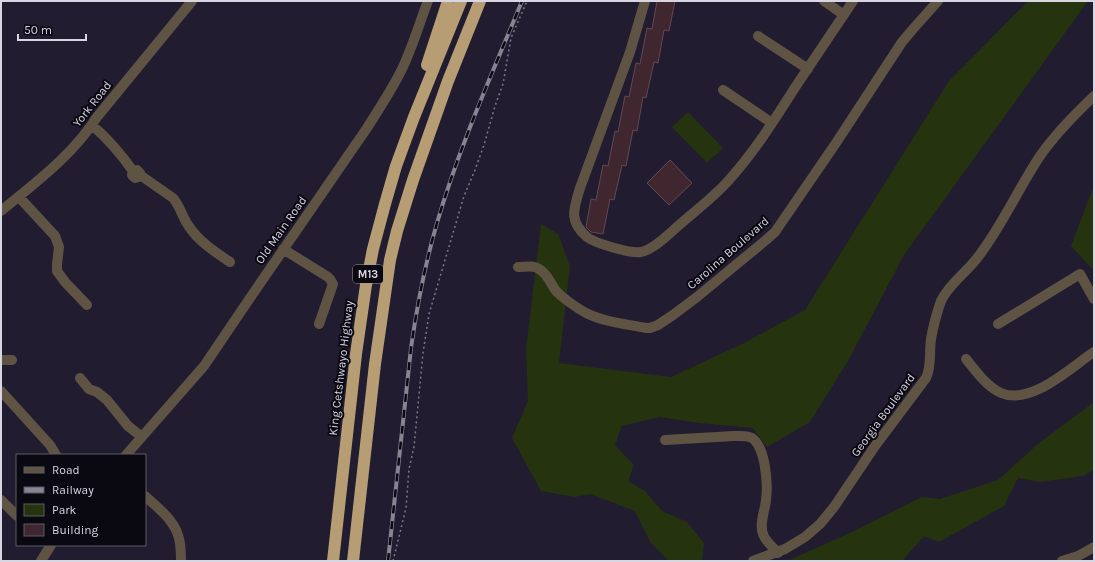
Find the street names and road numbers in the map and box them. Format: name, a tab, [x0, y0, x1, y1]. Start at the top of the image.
street label: York Road	[70, 78, 114, 130]
street label: Old Main Road	[253, 194, 309, 266]
street label: Carolina Boulevard	[684, 214, 772, 292]
road number: M13	[353, 265, 383, 283]
street label: King Cetshwayo Highway	[326, 299, 356, 436]
street label: Georgia Boulevard	[848, 371, 918, 459]

